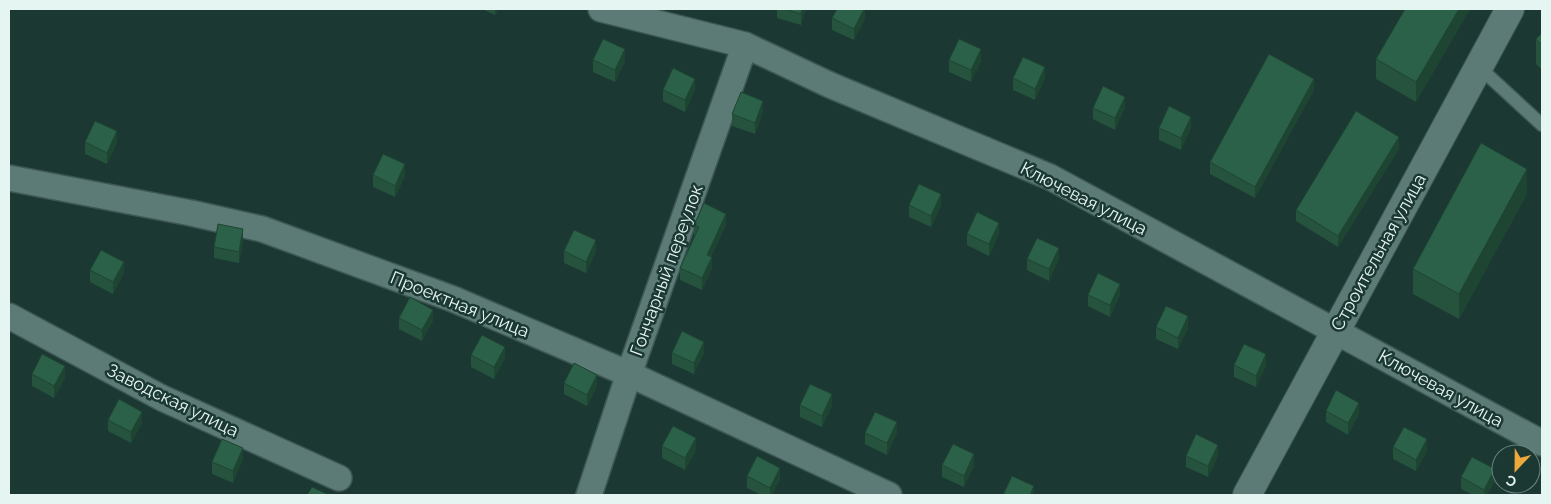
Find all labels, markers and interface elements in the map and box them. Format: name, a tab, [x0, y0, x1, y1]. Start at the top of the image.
street label: Ключевая улица	[1017, 157, 1151, 239]
street label: Строительная улица	[1326, 170, 1430, 334]
street label: Гончарный переулок	[625, 181, 707, 359]
street label: Проектная улица	[388, 267, 532, 341]
street label: Ключевая улица	[1375, 345, 1507, 431]
street label: Заводская улица	[104, 359, 242, 441]
north arrow	[1491, 444, 1541, 494]
text: С	[1503, 472, 1519, 490]

